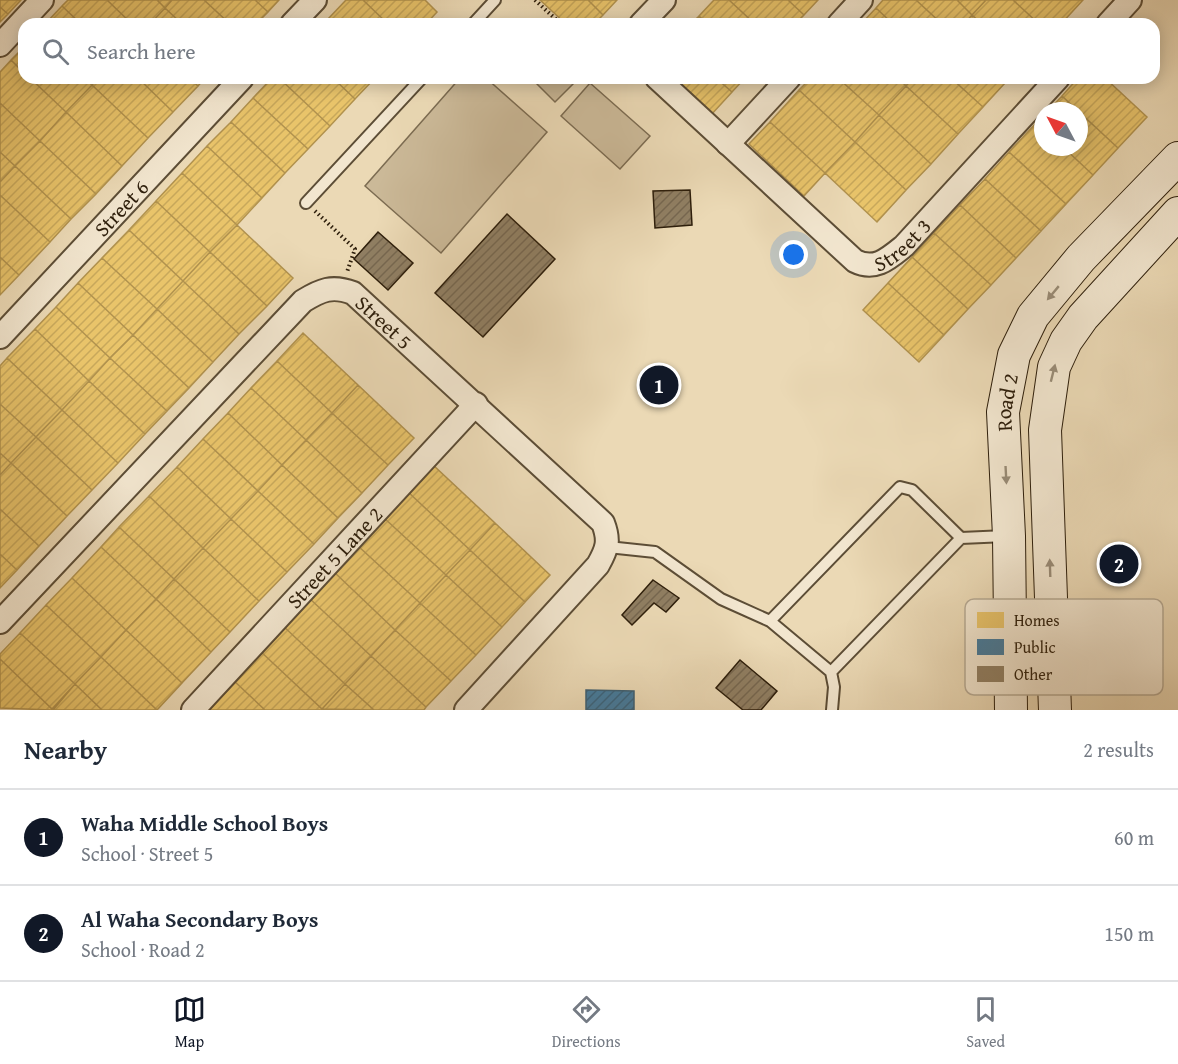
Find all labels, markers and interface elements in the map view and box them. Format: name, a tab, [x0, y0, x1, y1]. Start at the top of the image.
search box	[18, 18, 1160, 84]
icon: search	[39, 35, 72, 68]
text: Search here	[87, 35, 196, 67]
north arrow	[1034, 102, 1088, 156]
street label: Street 6	[86, 172, 155, 243]
street label: Street 3	[869, 211, 938, 279]
your location	[779, 240, 808, 269]
one-way arrow	[1046, 285, 1059, 301]
street label: Street 5	[349, 287, 420, 356]
pin: 1	[640, 362, 678, 408]
one-way arrow	[1049, 364, 1059, 383]
street label: Road 2	[987, 371, 1026, 432]
one-way arrow	[1001, 465, 1010, 484]
street label: Street 5 Lane 2	[279, 499, 389, 615]
pin: 2	[1100, 542, 1138, 586]
one-way arrow	[1046, 558, 1055, 577]
legend	[965, 599, 1163, 695]
text: Homes	[1014, 608, 1060, 632]
text: Public	[1014, 635, 1056, 659]
text: Other	[1014, 662, 1053, 686]
text: Nearby	[24, 730, 107, 769]
text: 2 results	[1083, 735, 1154, 764]
text: Waha Middle School Boys	[81, 807, 328, 839]
text: 1	[38, 823, 49, 852]
text: 60 m	[1114, 823, 1154, 852]
text: School · Street 5	[81, 839, 213, 868]
text: Al Waha Secondary Boys	[81, 903, 318, 935]
text: 2	[38, 919, 49, 948]
text: 150 m	[1104, 919, 1154, 948]
text: School · Road 2	[81, 935, 205, 964]
tab: Map	[173, 993, 206, 1053]
tab: Directions	[552, 993, 621, 1053]
tab: Saved	[966, 993, 1005, 1053]

